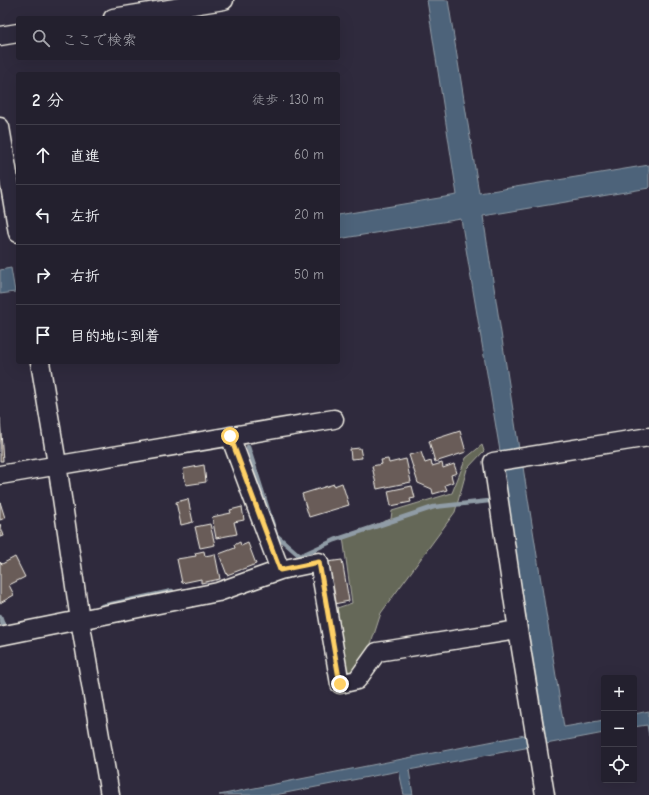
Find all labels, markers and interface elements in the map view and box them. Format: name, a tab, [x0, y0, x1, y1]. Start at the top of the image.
search box	[16, 16, 340, 60]
icon: search	[30, 27, 52, 49]
text: ここで検索	[62, 31, 137, 49]
text: 2 分	[32, 91, 64, 110]
text: 徒歩 · 130 m	[252, 92, 324, 107]
icon: ahead	[32, 144, 54, 166]
text: 直進	[70, 147, 100, 165]
text: 60 m	[294, 147, 324, 162]
icon: left	[32, 204, 54, 226]
text: 左折	[70, 207, 100, 225]
text: 20 m	[294, 207, 324, 222]
icon: right	[32, 264, 54, 286]
text: 右折	[70, 267, 100, 285]
text: 50 m	[294, 267, 324, 282]
icon: arrive	[32, 324, 54, 346]
text: 目的地に到着	[70, 327, 160, 345]
route start	[221, 427, 239, 445]
route end	[331, 675, 349, 693]
map controls	[601, 675, 637, 783]
button: +	[601, 675, 637, 711]
button: −	[601, 711, 637, 747]
button: locate	[601, 747, 637, 783]

